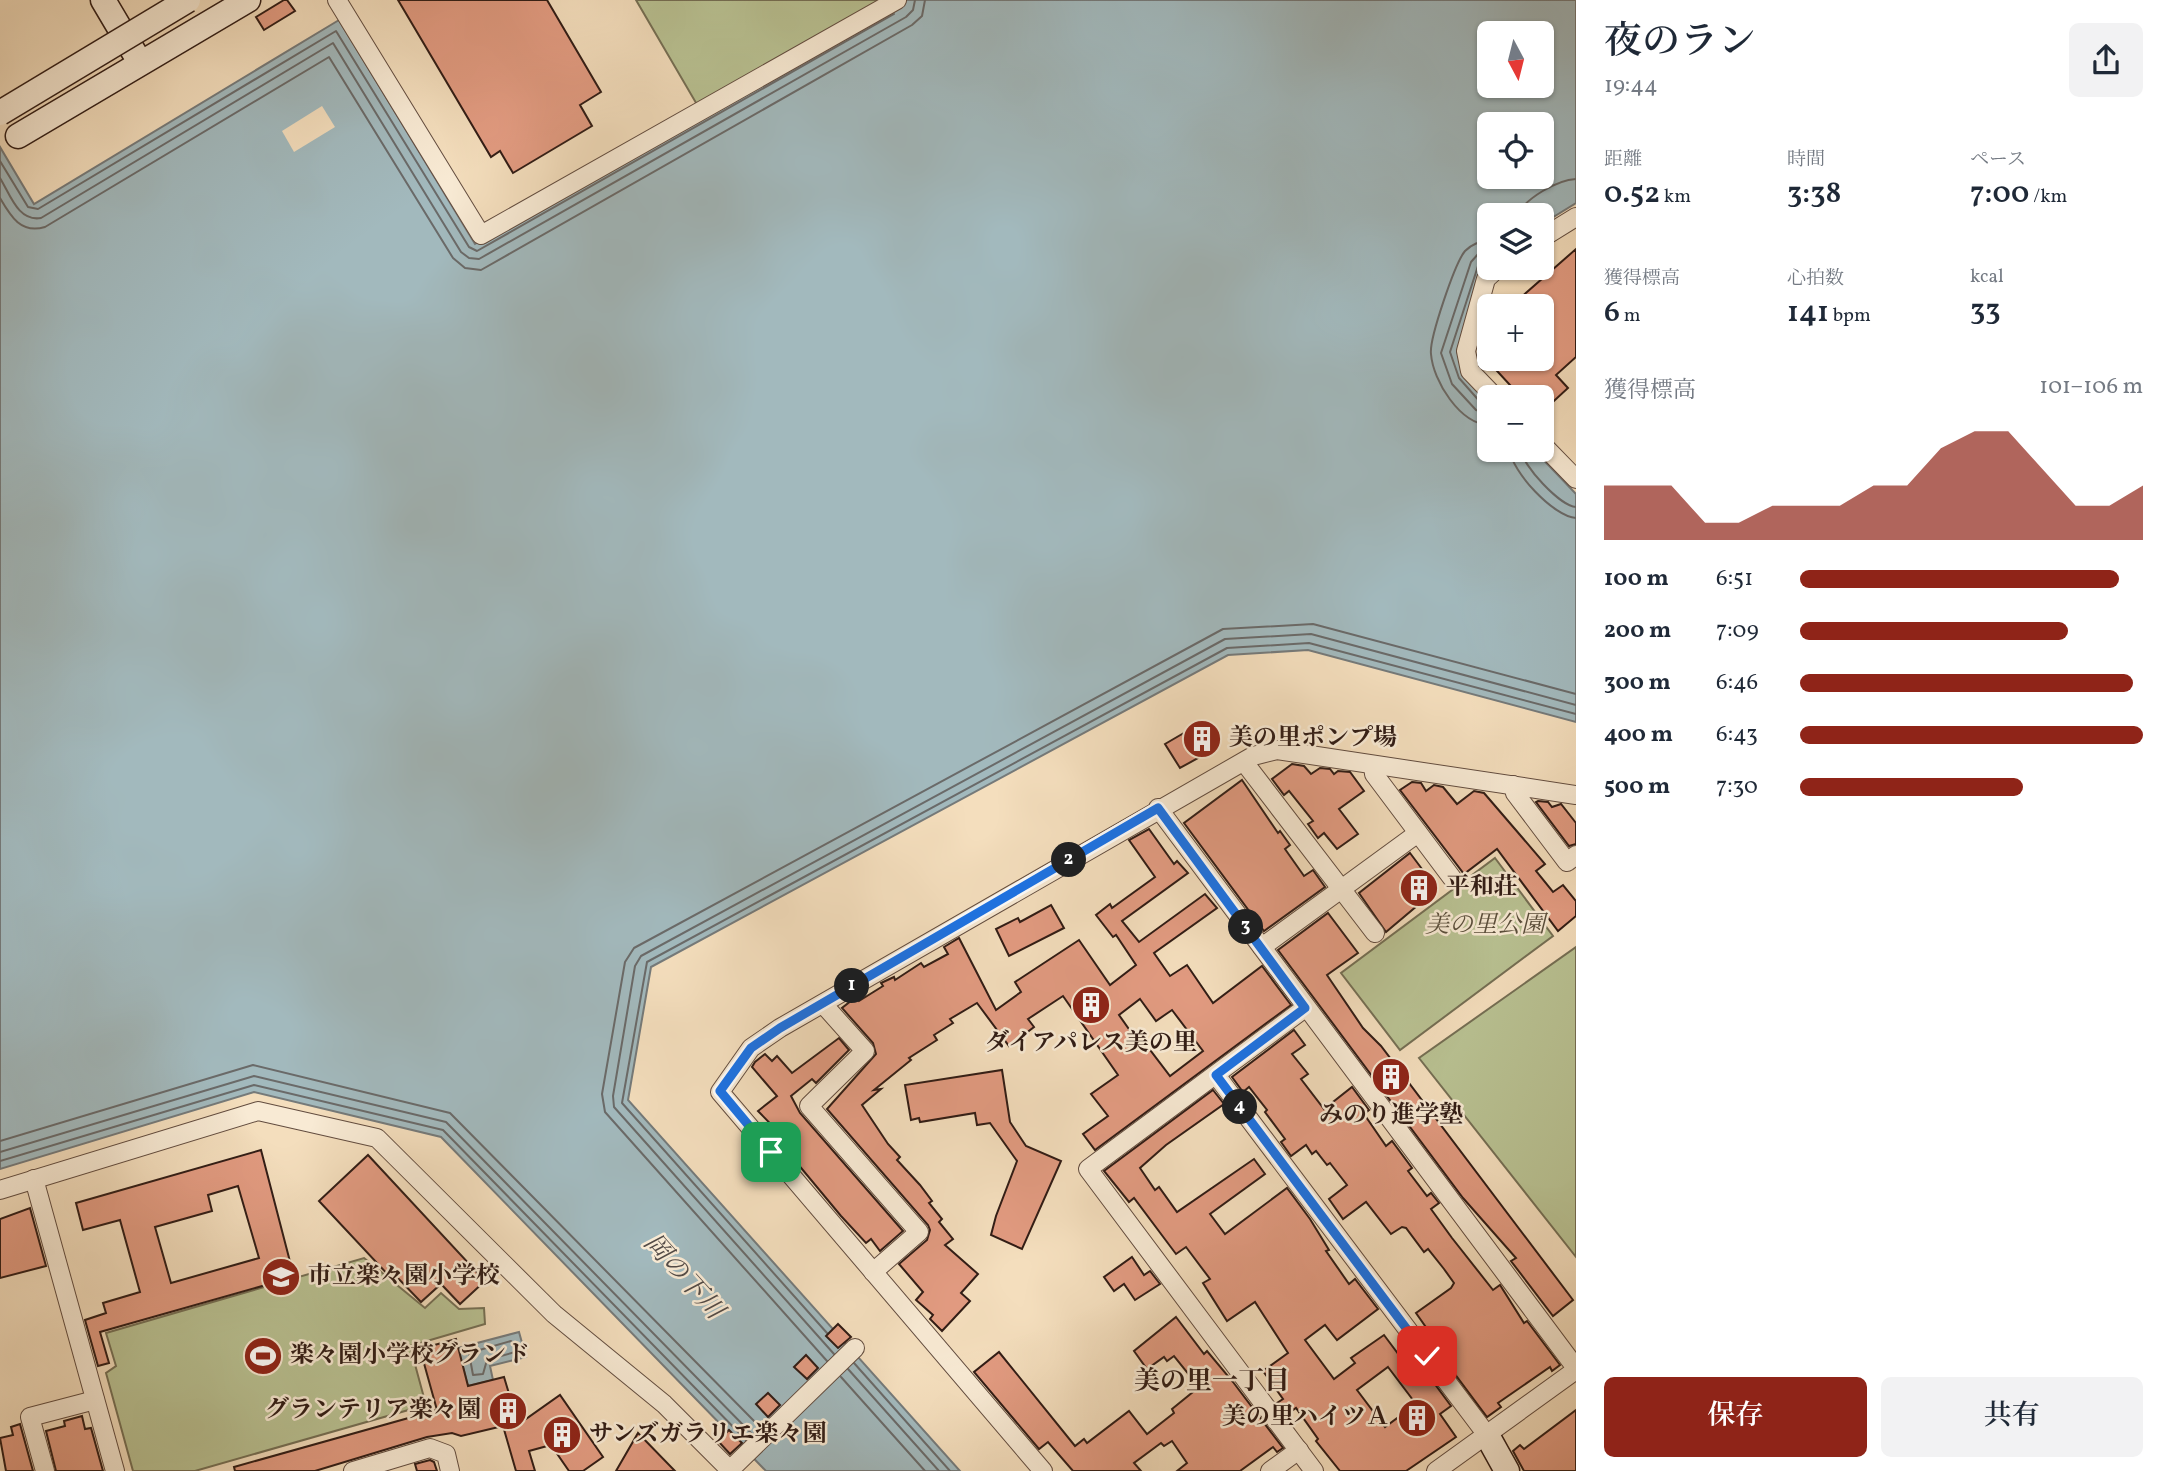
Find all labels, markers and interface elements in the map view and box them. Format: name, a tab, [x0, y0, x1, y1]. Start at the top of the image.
text: 夜のラン	[1604, 17, 1756, 70]
north arrow	[1477, 21, 1554, 98]
map controls	[1477, 21, 1554, 462]
button: share	[2069, 23, 2143, 97]
text: 19:44	[1604, 70, 1658, 102]
button: locate	[1477, 112, 1554, 189]
text: 距離	[1604, 147, 1642, 173]
text: 時間	[1787, 147, 1825, 173]
text: ペース	[1970, 147, 2026, 173]
text: 0.52	[1604, 173, 1660, 215]
text: 3:38	[1787, 173, 1842, 215]
text: 7:00	[1970, 173, 2029, 215]
text: km	[1660, 184, 1691, 210]
text: /km	[2029, 184, 2067, 210]
button: layers	[1477, 203, 1554, 280]
text: kcal	[1970, 264, 2004, 290]
text: 獲得標高	[1604, 266, 1680, 292]
text: 心拍数	[1787, 266, 1844, 292]
text: 33	[1970, 290, 2001, 332]
text: 6	[1604, 292, 1620, 334]
text: 141	[1787, 292, 1829, 334]
button: +	[1477, 294, 1554, 371]
text: m	[1620, 303, 1641, 329]
text: bpm	[1829, 303, 1871, 329]
text: 101–106 m	[2039, 371, 2143, 403]
text: 獲得標高	[1604, 375, 1696, 407]
button: −	[1477, 385, 1554, 462]
text: 100 m	[1604, 563, 1669, 595]
text: 6:51	[1716, 563, 1753, 595]
text: 200 m	[1604, 615, 1671, 647]
text: 7:09	[1716, 615, 1759, 647]
text: 300 m	[1604, 667, 1671, 699]
text: 6:46	[1716, 667, 1758, 699]
building icon: 美の里ポンプ場	[1181, 718, 1223, 760]
text: 400 m	[1604, 719, 1673, 751]
text: 6:43	[1716, 719, 1758, 751]
place label: 美の里ポンプ場	[1229, 722, 1397, 756]
text: 500 m	[1604, 771, 1670, 803]
text: 7:30	[1716, 771, 1758, 803]
pin: 2	[1052, 842, 1086, 878]
text: 2	[1064, 846, 1073, 872]
building icon: 平和荘	[1398, 867, 1440, 909]
place label: 平和荘	[1446, 871, 1518, 905]
pin: 3	[1228, 909, 1264, 944]
park label: 美の里公園	[1425, 909, 1549, 943]
text: 3	[1241, 913, 1250, 939]
pin: 1	[834, 968, 870, 1004]
text: 1	[848, 972, 855, 998]
building icon: ダイアパレス美の里	[1070, 984, 1112, 1026]
place label: ダイアパレス美の里	[985, 1027, 1197, 1061]
building icon: みのり進学塾	[1370, 1056, 1412, 1098]
pin: 4	[1222, 1090, 1258, 1124]
text: 4	[1234, 1093, 1245, 1119]
place label: みのり進学塾	[1319, 1099, 1463, 1133]
pin	[741, 1122, 801, 1182]
icon: arrive	[752, 1133, 790, 1171]
water label: 岡の下川	[635, 1226, 733, 1330]
school or university icon: 市立楽々園小学校	[260, 1256, 302, 1298]
place label: 市立楽々園小学校	[308, 1260, 500, 1294]
pin	[1397, 1326, 1457, 1386]
sports icon: 楽々園小学校グランド	[242, 1335, 284, 1377]
icon: check	[1408, 1337, 1446, 1375]
place label: 楽々園小学校グランド	[290, 1339, 530, 1373]
district label: 美の里一丁目	[1134, 1364, 1290, 1400]
button: 保存	[1604, 1377, 1867, 1457]
button: 共有	[1881, 1377, 2143, 1457]
building icon: グランテリア楽々園	[487, 1390, 529, 1432]
place label: グランテリア楽々園	[265, 1394, 481, 1428]
building icon: 美の里ハイツＡ	[1396, 1397, 1438, 1439]
place label: 美の里ハイツＡ	[1222, 1401, 1390, 1435]
building icon: サンズガラリエ楽々園	[541, 1414, 583, 1456]
place label: サンズガラリエ楽々園	[589, 1418, 827, 1452]

